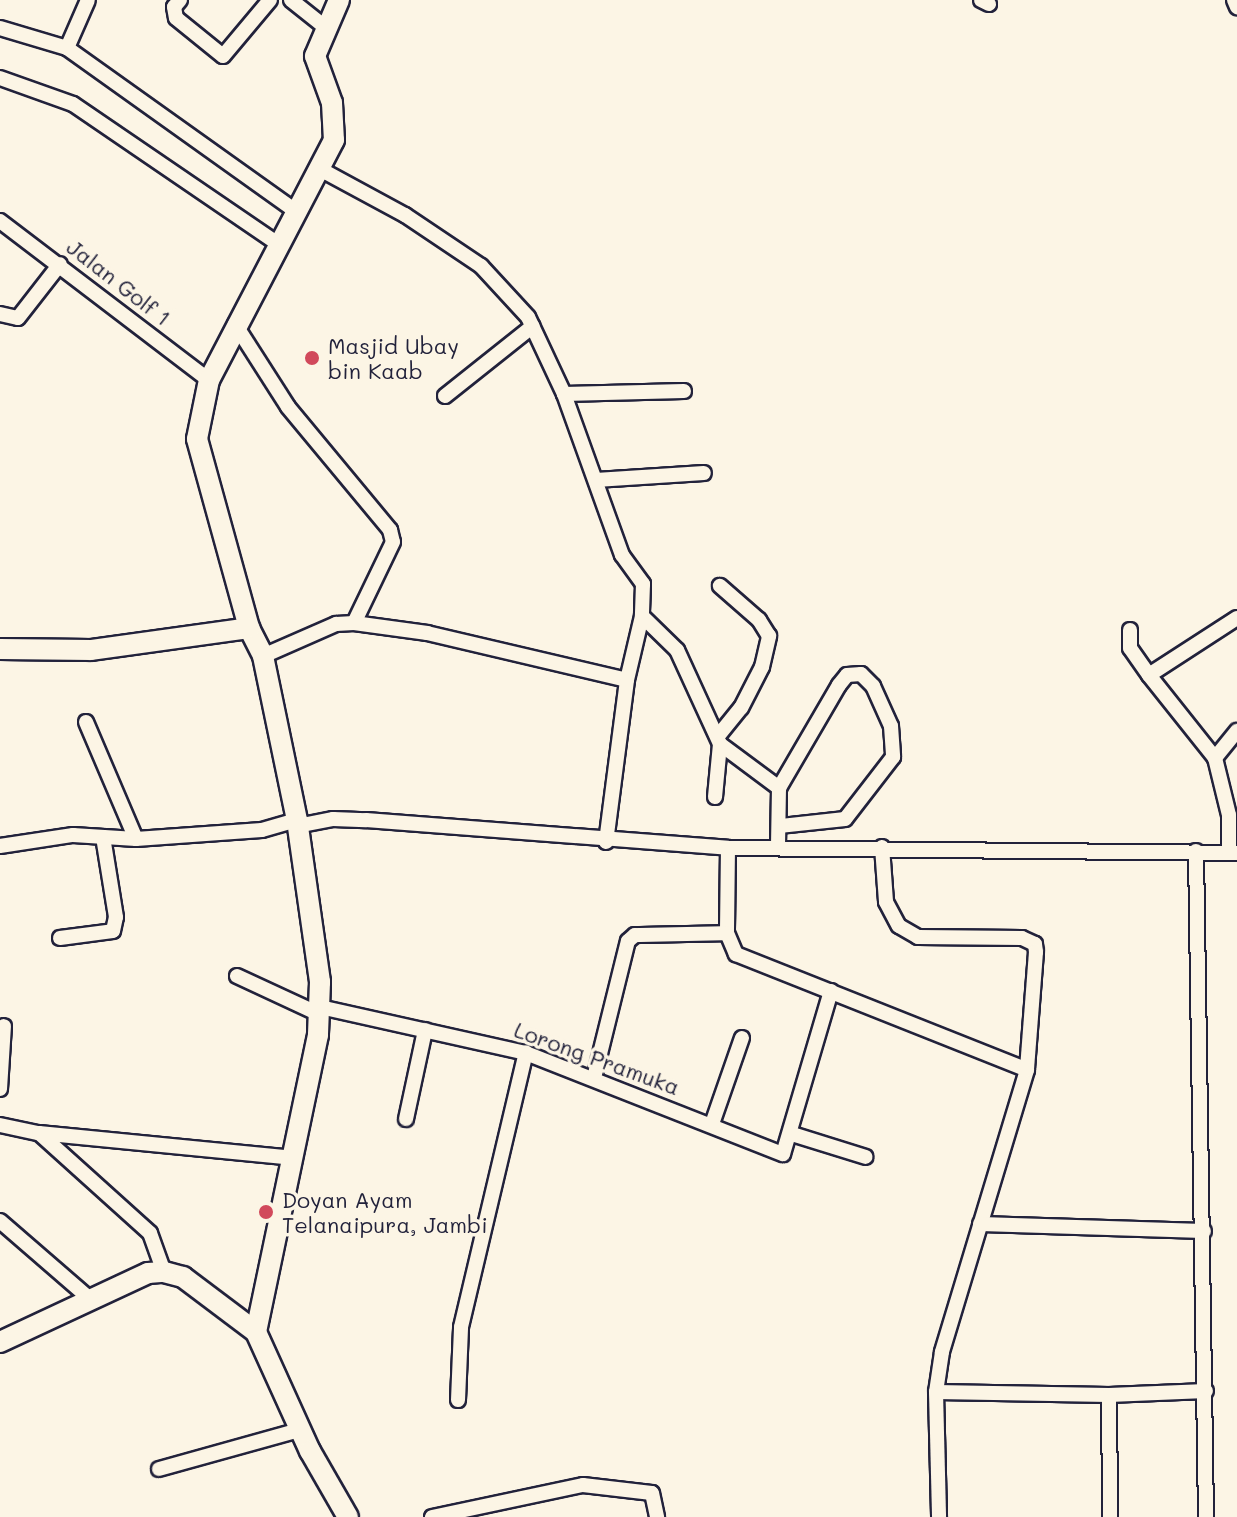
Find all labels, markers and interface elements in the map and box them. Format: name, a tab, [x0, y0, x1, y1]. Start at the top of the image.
street label: Jalan Golf 1	[62, 233, 176, 331]
place label: Masjid Ubay bin Kaab	[328, 332, 459, 384]
marker: Masjid Ubay bin Kaab	[303, 349, 321, 367]
street label: Lorong Pramuka	[511, 1016, 683, 1100]
place label: Doyan Ayam Telanaipura, Jambi	[282, 1186, 488, 1238]
marker: Doyan Ayam Telanaipura, Jambi	[257, 1203, 275, 1221]

